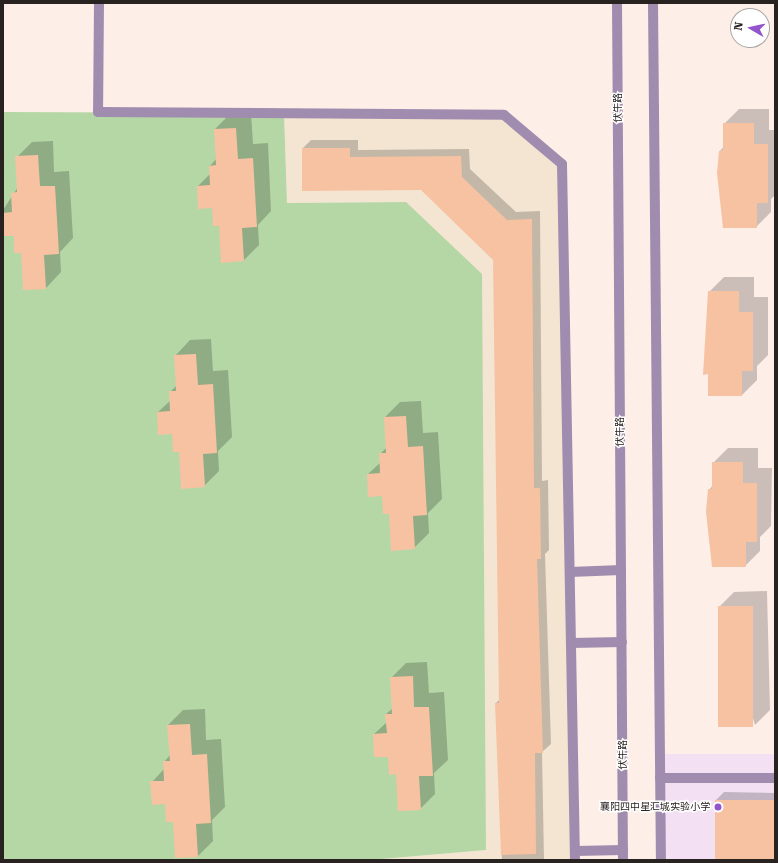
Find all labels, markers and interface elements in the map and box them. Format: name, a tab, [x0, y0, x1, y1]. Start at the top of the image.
north arrow	[730, 8, 770, 48]
text: N	[732, 21, 746, 31]
street label: 伏牛路	[612, 93, 624, 123]
street label: 伏牛路	[614, 417, 626, 447]
street label: 伏牛路	[617, 740, 629, 770]
place label: 襄阳四中星汇城实验小学	[600, 801, 710, 813]
marker: 襄阳四中星汇城实验小学	[713, 802, 723, 812]

